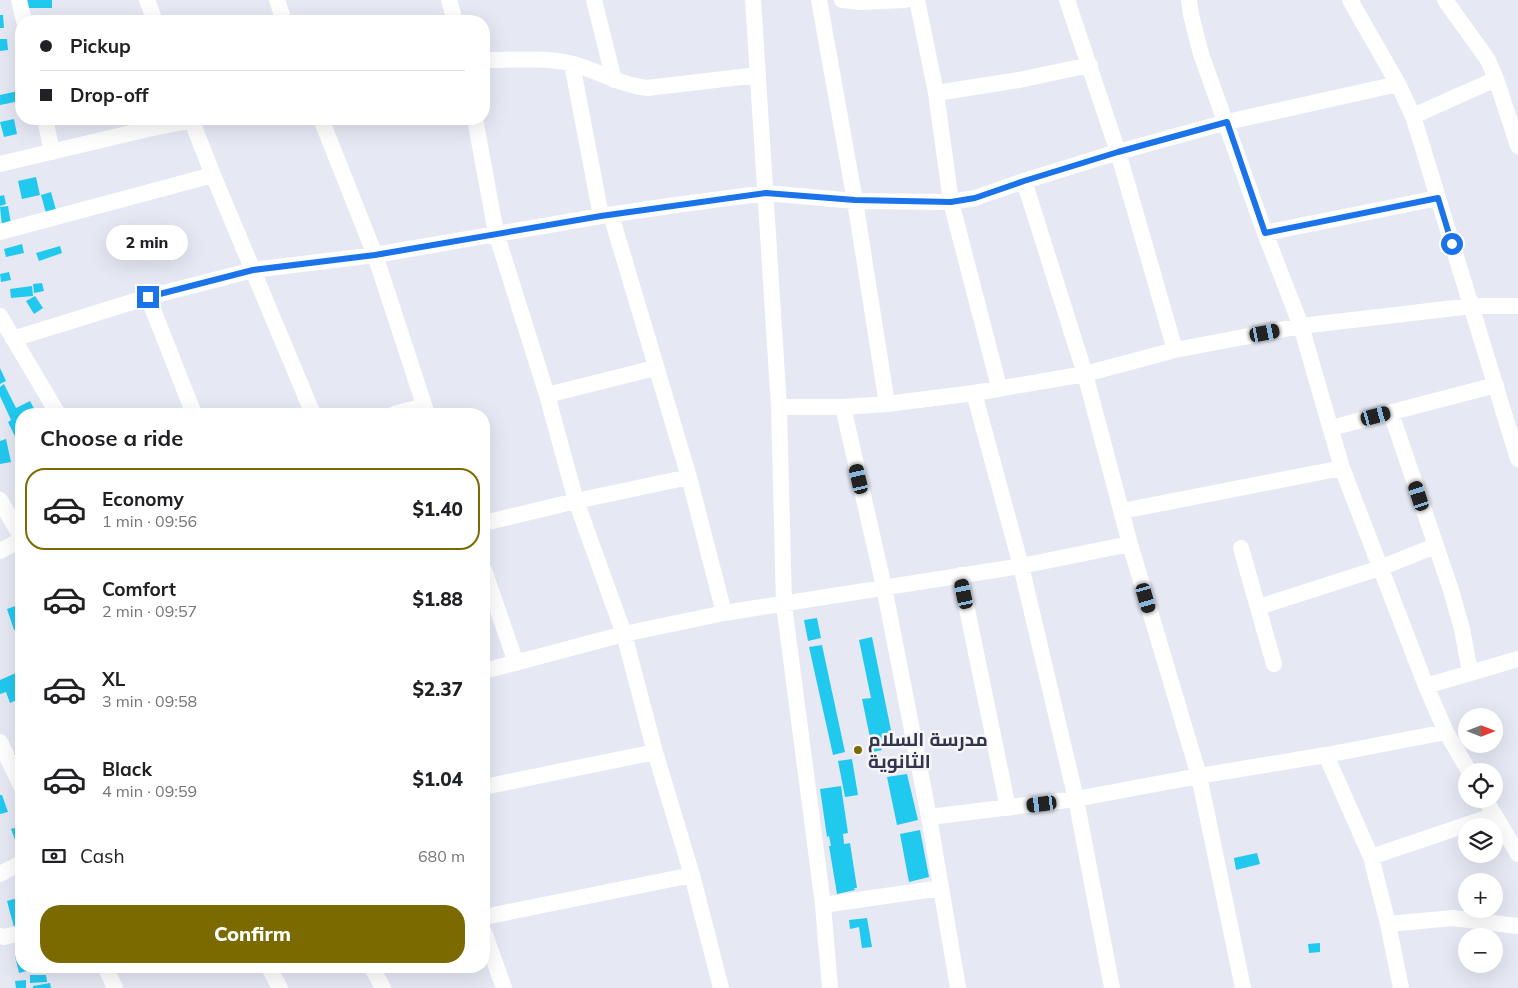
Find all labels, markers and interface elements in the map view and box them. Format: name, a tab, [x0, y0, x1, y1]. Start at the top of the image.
text: Pickup	[70, 34, 131, 58]
text: Drop-off	[70, 83, 148, 107]
callout: 2 min	[107, 224, 189, 260]
text: 2 min	[126, 232, 168, 252]
route start	[1441, 233, 1463, 255]
route end	[137, 286, 159, 308]
car	[1248, 323, 1281, 343]
car	[1359, 405, 1392, 427]
text: Choose a ride	[40, 424, 183, 452]
car	[848, 463, 869, 495]
car	[1407, 479, 1430, 513]
icon: car	[42, 487, 87, 532]
text: Economy	[102, 487, 184, 511]
text: $1.40	[412, 497, 463, 521]
text: 1 min · 09:56	[102, 511, 197, 531]
icon: car	[42, 577, 87, 622]
text: Comfort	[102, 577, 176, 601]
car	[953, 578, 974, 610]
car	[1134, 582, 1157, 614]
text: $1.88	[412, 587, 463, 611]
text: 2 min · 09:57	[102, 601, 197, 621]
icon: car	[42, 667, 87, 712]
text: XL	[102, 667, 125, 691]
text: $2.37	[412, 677, 463, 701]
text: 3 min · 09:58	[102, 691, 197, 711]
north arrow	[1458, 708, 1502, 752]
map controls	[1458, 708, 1503, 973]
place label: مدرسة السلام الثانوية	[868, 727, 988, 773]
marker: مدرسة السلام الثانوية	[852, 744, 864, 756]
icon: car	[42, 757, 87, 802]
text: Black	[102, 757, 152, 781]
button: locate	[1458, 763, 1503, 808]
text: $1.04	[412, 767, 463, 791]
text: 4 min · 09:59	[102, 781, 197, 801]
car	[1026, 795, 1057, 813]
button: layers	[1458, 818, 1503, 863]
icon: cash	[40, 842, 68, 870]
text: Cash	[80, 844, 125, 868]
text: 680 m	[418, 846, 465, 866]
button: +	[1458, 873, 1503, 918]
button: Confirm	[40, 905, 465, 963]
button: −	[1458, 928, 1503, 973]

